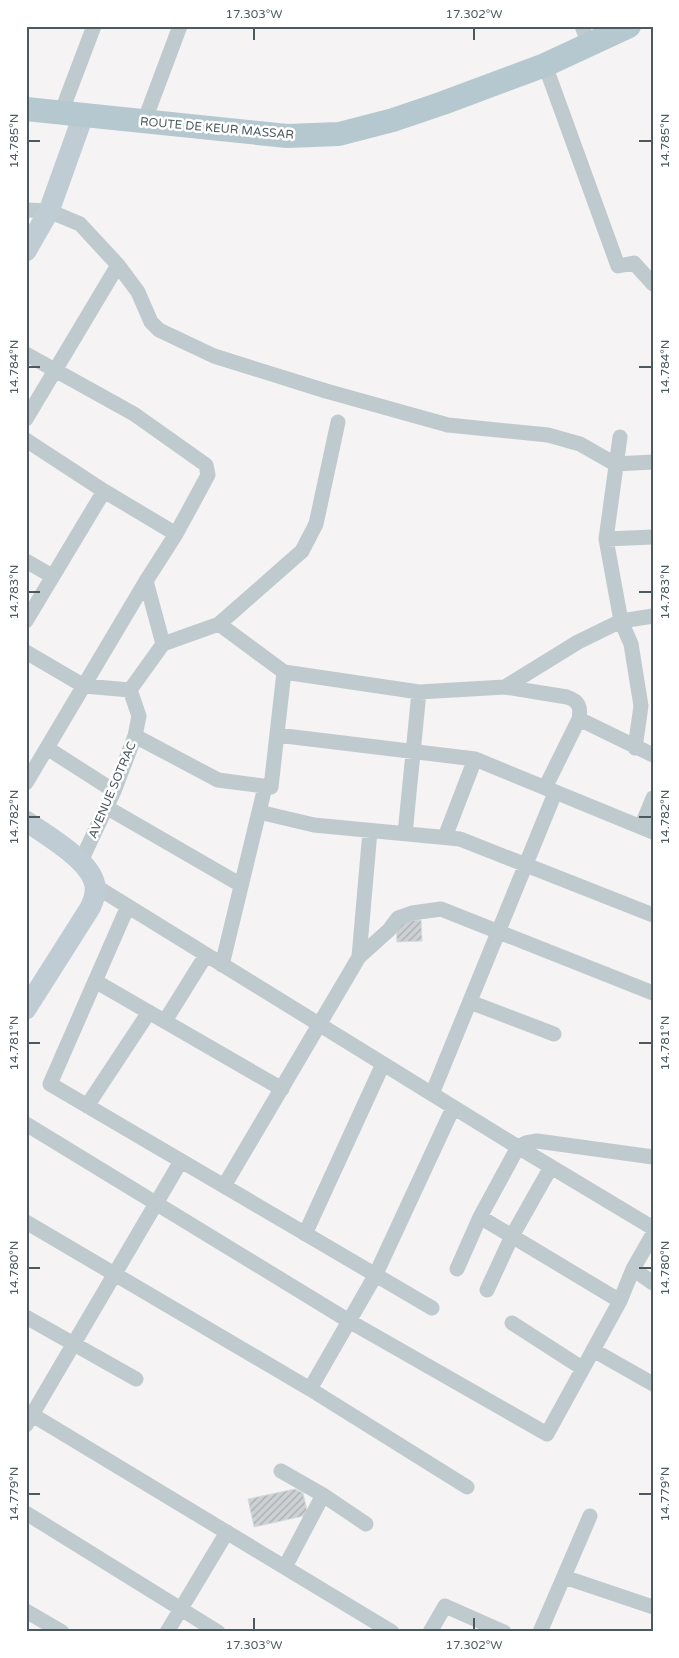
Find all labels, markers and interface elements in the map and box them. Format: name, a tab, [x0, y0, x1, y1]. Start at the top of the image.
text: 17.303°W	[226, 7, 282, 21]
text: 17.302°W	[446, 7, 502, 21]
text: 14.785°N	[7, 114, 21, 168]
street label: ROUTE DE KEUR MASSAR	[139, 114, 295, 142]
text: 14.785°N	[658, 114, 672, 168]
text: 14.784°N	[7, 340, 21, 394]
text: 14.784°N	[658, 340, 672, 394]
text: 14.783°N	[7, 565, 21, 619]
text: 14.783°N	[658, 565, 672, 619]
street label: AVENUE SOTRAC	[85, 740, 139, 840]
text: 14.782°N	[7, 790, 21, 844]
text: 14.782°N	[658, 790, 672, 844]
text: 14.781°N	[7, 1016, 21, 1070]
text: 14.781°N	[658, 1016, 672, 1070]
text: 14.780°N	[7, 1241, 21, 1295]
text: 14.780°N	[658, 1241, 672, 1295]
text: 14.779°N	[7, 1467, 21, 1521]
text: 14.779°N	[658, 1467, 672, 1521]
text: 17.303°W	[226, 1638, 282, 1652]
text: 17.302°W	[446, 1638, 502, 1652]

